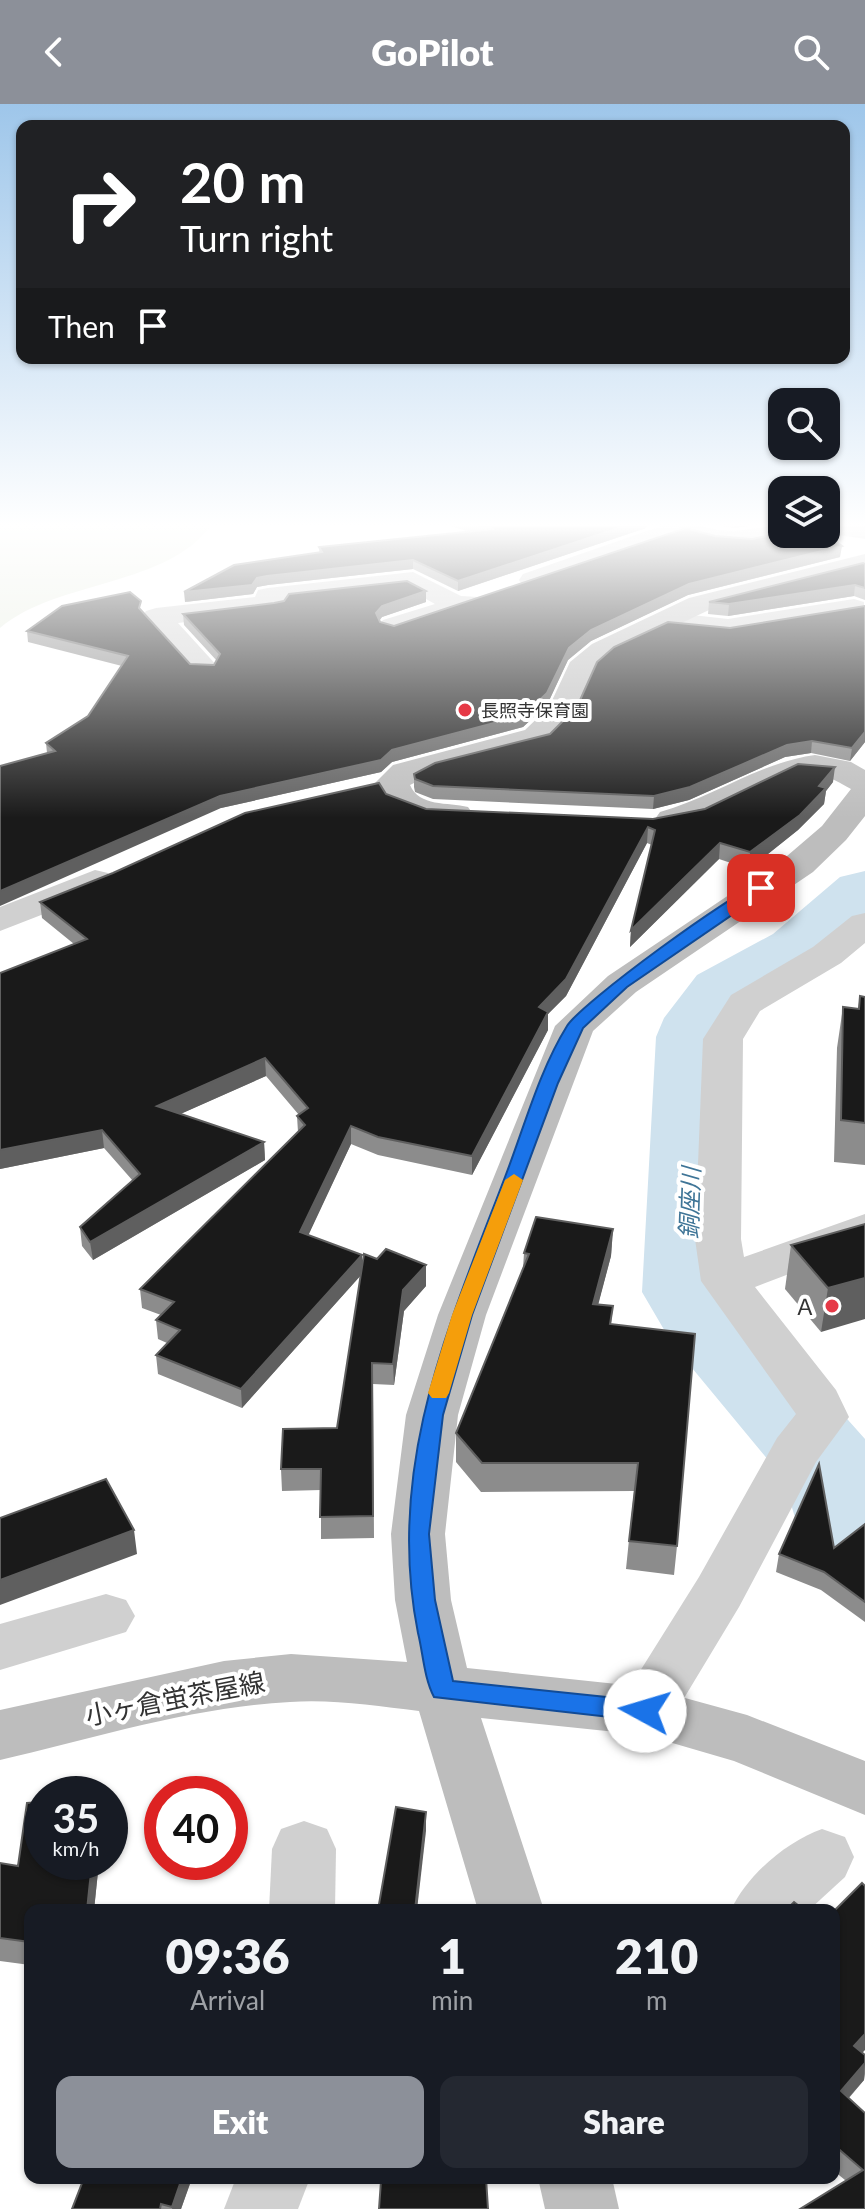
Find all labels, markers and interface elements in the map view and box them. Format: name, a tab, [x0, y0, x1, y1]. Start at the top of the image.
icon: back	[32, 30, 76, 74]
text: GoPilot	[371, 30, 494, 74]
icon: search	[789, 30, 833, 74]
text: 20 m	[180, 148, 305, 215]
icon: right	[48, 152, 152, 256]
text: Turn right	[180, 216, 333, 260]
icon: arrive	[131, 304, 175, 348]
text: Then	[48, 308, 115, 344]
map controls	[768, 388, 840, 548]
button: search	[768, 388, 840, 460]
button: layers	[768, 476, 840, 548]
place label: 長照寺保育園	[481, 699, 589, 721]
marker: 長照寺保育園	[456, 701, 474, 719]
pin	[727, 854, 795, 922]
icon: arrive	[739, 866, 783, 910]
water label: 銅座川	[673, 1164, 705, 1239]
place label: Ａ	[794, 1293, 816, 1320]
marker: Ａ	[823, 1297, 841, 1315]
street label: 小ヶ倉蛍茶屋線	[83, 1665, 267, 1731]
position arrow	[603, 1669, 687, 1753]
speed limit sign: 40	[144, 1776, 248, 1880]
text: 35	[53, 1794, 99, 1842]
text: km/h	[53, 1836, 99, 1860]
text: 09:36	[166, 1927, 290, 1984]
text: 1	[438, 1927, 466, 1984]
text: 210	[615, 1927, 698, 1984]
text: Arrival	[190, 1984, 265, 2016]
text: min	[431, 1984, 473, 2016]
text: m	[646, 1984, 667, 2016]
button: Exit	[56, 2076, 424, 2168]
button: Share	[440, 2076, 808, 2168]

